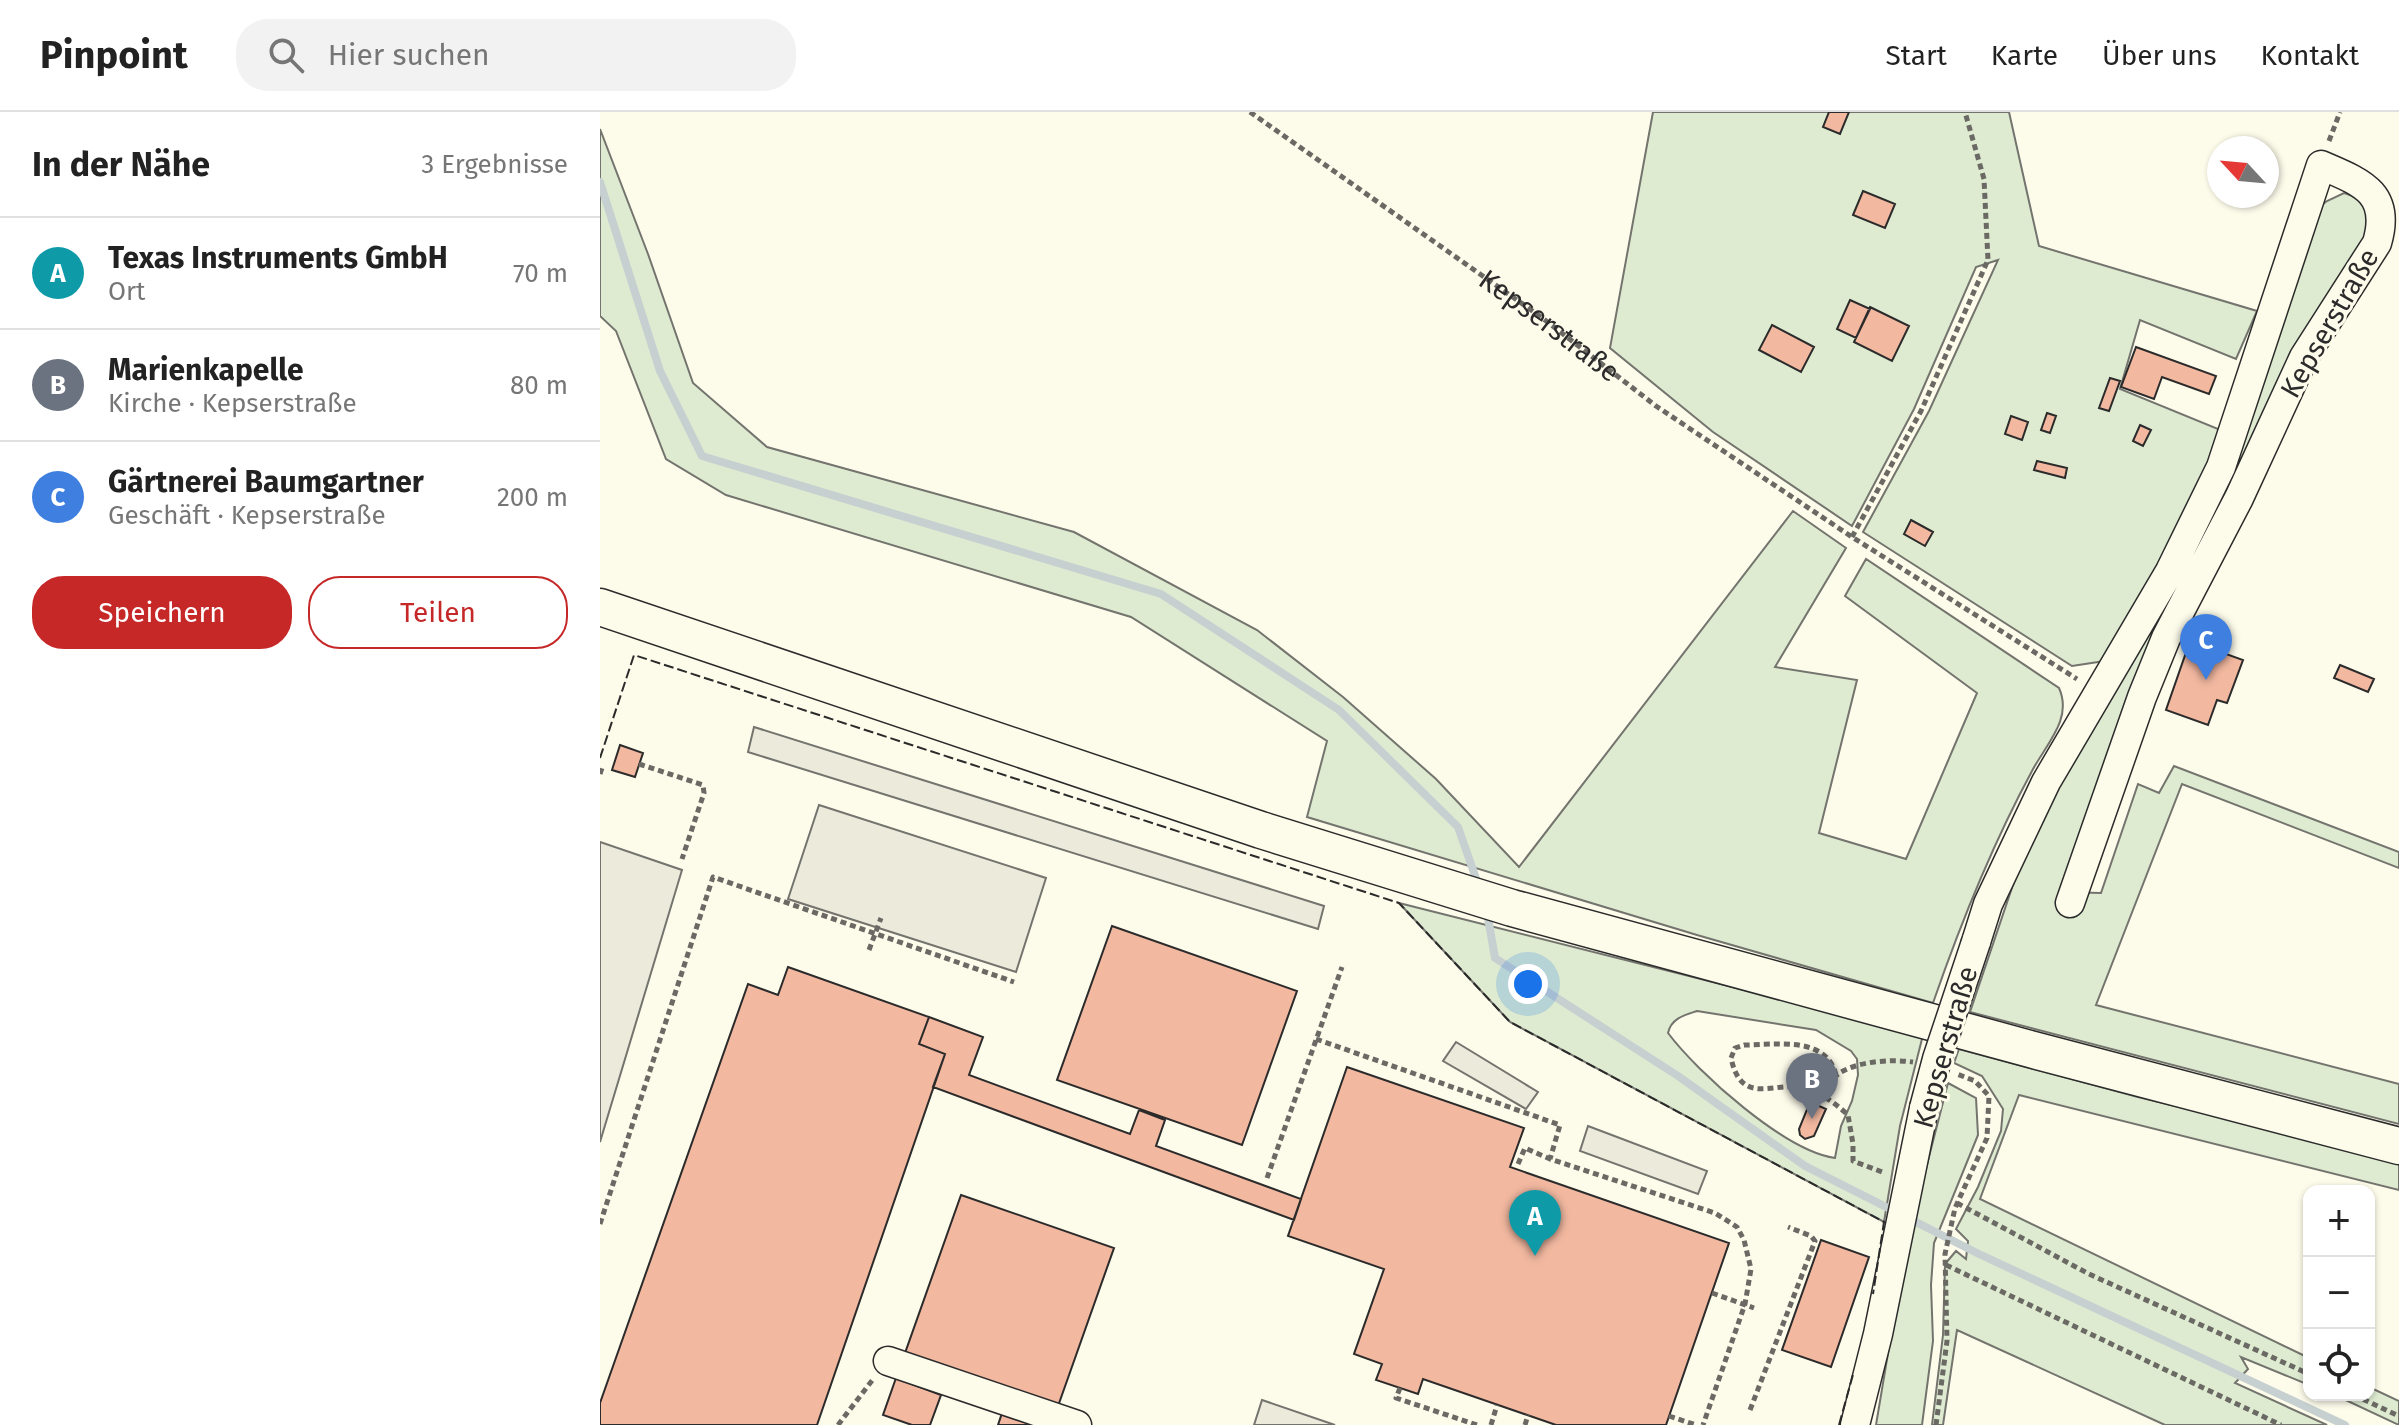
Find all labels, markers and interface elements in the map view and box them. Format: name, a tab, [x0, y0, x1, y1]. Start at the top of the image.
search box	[236, 19, 796, 91]
text: Pinpoint	[40, 32, 188, 78]
icon: search	[264, 33, 308, 77]
text: Hier suchen	[328, 37, 490, 73]
text: Start	[1885, 39, 1947, 72]
text: Karte	[1991, 39, 2058, 72]
text: Über uns	[2102, 39, 2217, 72]
text: Kontakt	[2261, 39, 2359, 72]
north arrow	[2207, 136, 2279, 208]
text: In der Nähe	[32, 144, 210, 185]
text: 3 Ergebnisse	[421, 149, 568, 180]
text: Texas Instruments GmbH	[108, 240, 448, 276]
street label: Kepserstraße	[2273, 243, 2385, 404]
text: A	[50, 258, 66, 289]
text: 70 m	[513, 258, 568, 289]
street label: Kepserstraße	[1473, 263, 1626, 389]
text: Ort	[108, 276, 145, 307]
text: Marienkapelle	[108, 352, 304, 388]
text: B	[50, 370, 66, 401]
text: 80 m	[510, 370, 568, 401]
text: Kirche · Kepserstraße	[108, 388, 357, 419]
text: Gärtnerei Baumgartner	[108, 464, 424, 500]
text: C	[51, 482, 65, 513]
text: 200 m	[497, 482, 568, 513]
text: Geschäft · Kepserstraße	[108, 500, 386, 531]
button: Speichern	[32, 576, 292, 649]
button: Teilen	[308, 576, 568, 649]
pin: C	[2180, 614, 2232, 680]
street label: Kepserstraße	[1907, 962, 1984, 1132]
your location	[1508, 964, 1548, 1004]
pin: B	[1786, 1053, 1838, 1119]
map controls	[2303, 1185, 2375, 1401]
button: +	[2303, 1185, 2375, 1257]
pin: A	[1509, 1190, 1561, 1256]
button: −	[2303, 1257, 2375, 1329]
button: locate	[2303, 1329, 2375, 1401]

